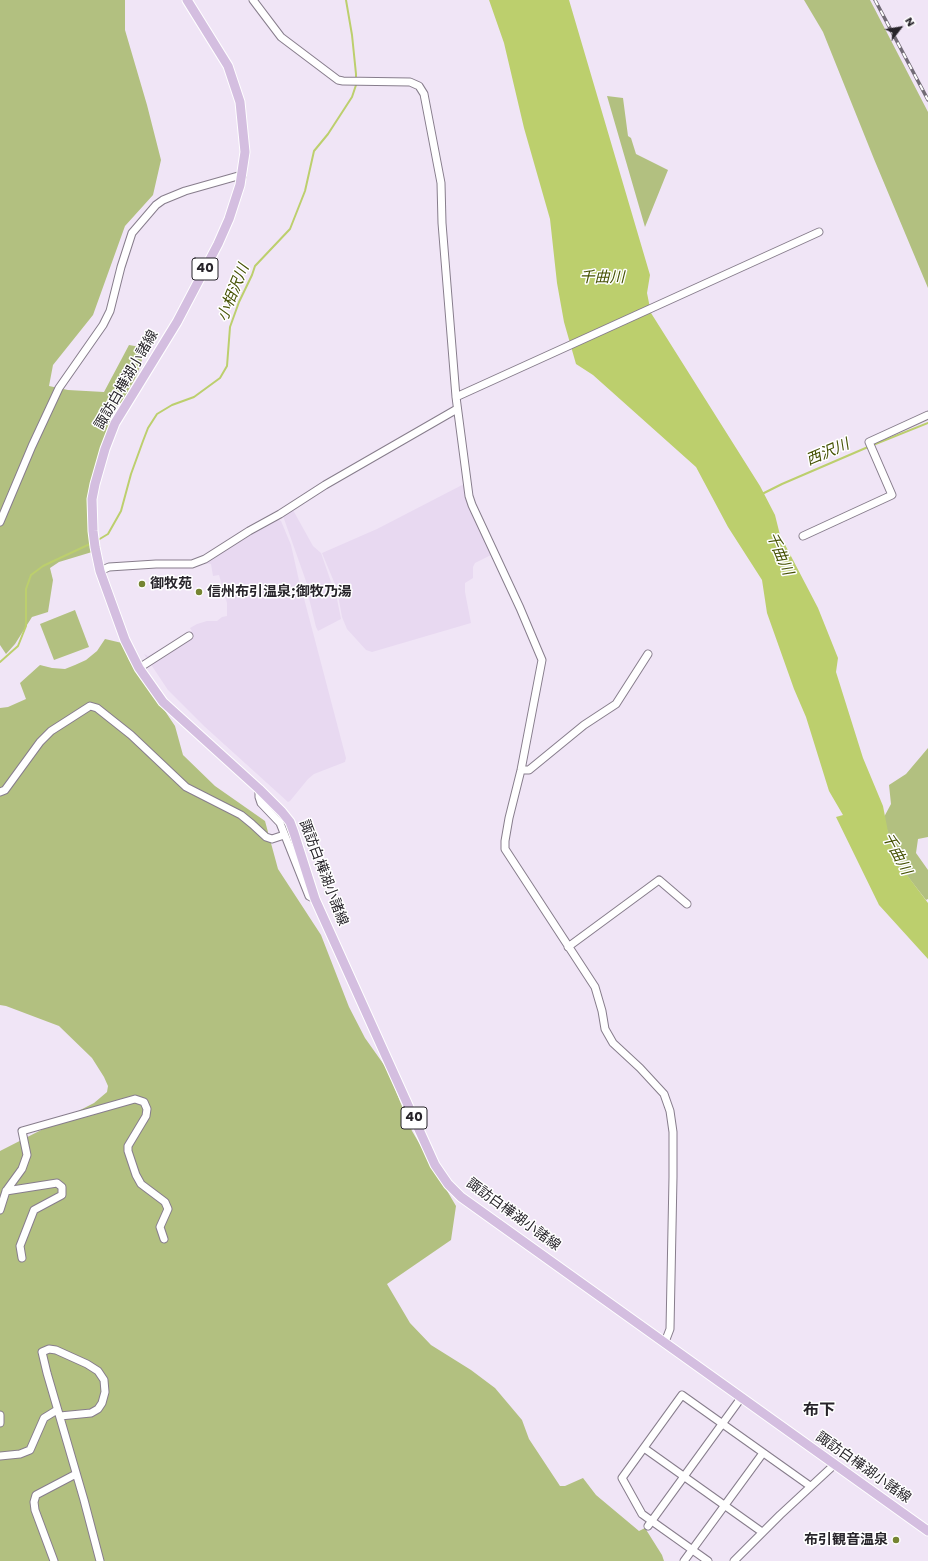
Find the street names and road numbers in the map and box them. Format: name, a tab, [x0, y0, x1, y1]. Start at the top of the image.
road number: 40	[192, 258, 218, 280]
street label: 諏訪白樺湖小諸線	[92, 327, 162, 433]
street label: 諏訪白樺湖小諸線	[295, 818, 351, 928]
road number: 40	[401, 1107, 427, 1129]
street label: 諏訪白樺湖小諸線	[463, 1175, 563, 1255]
street label: 諏訪白樺湖小諸線	[812, 1429, 914, 1507]

